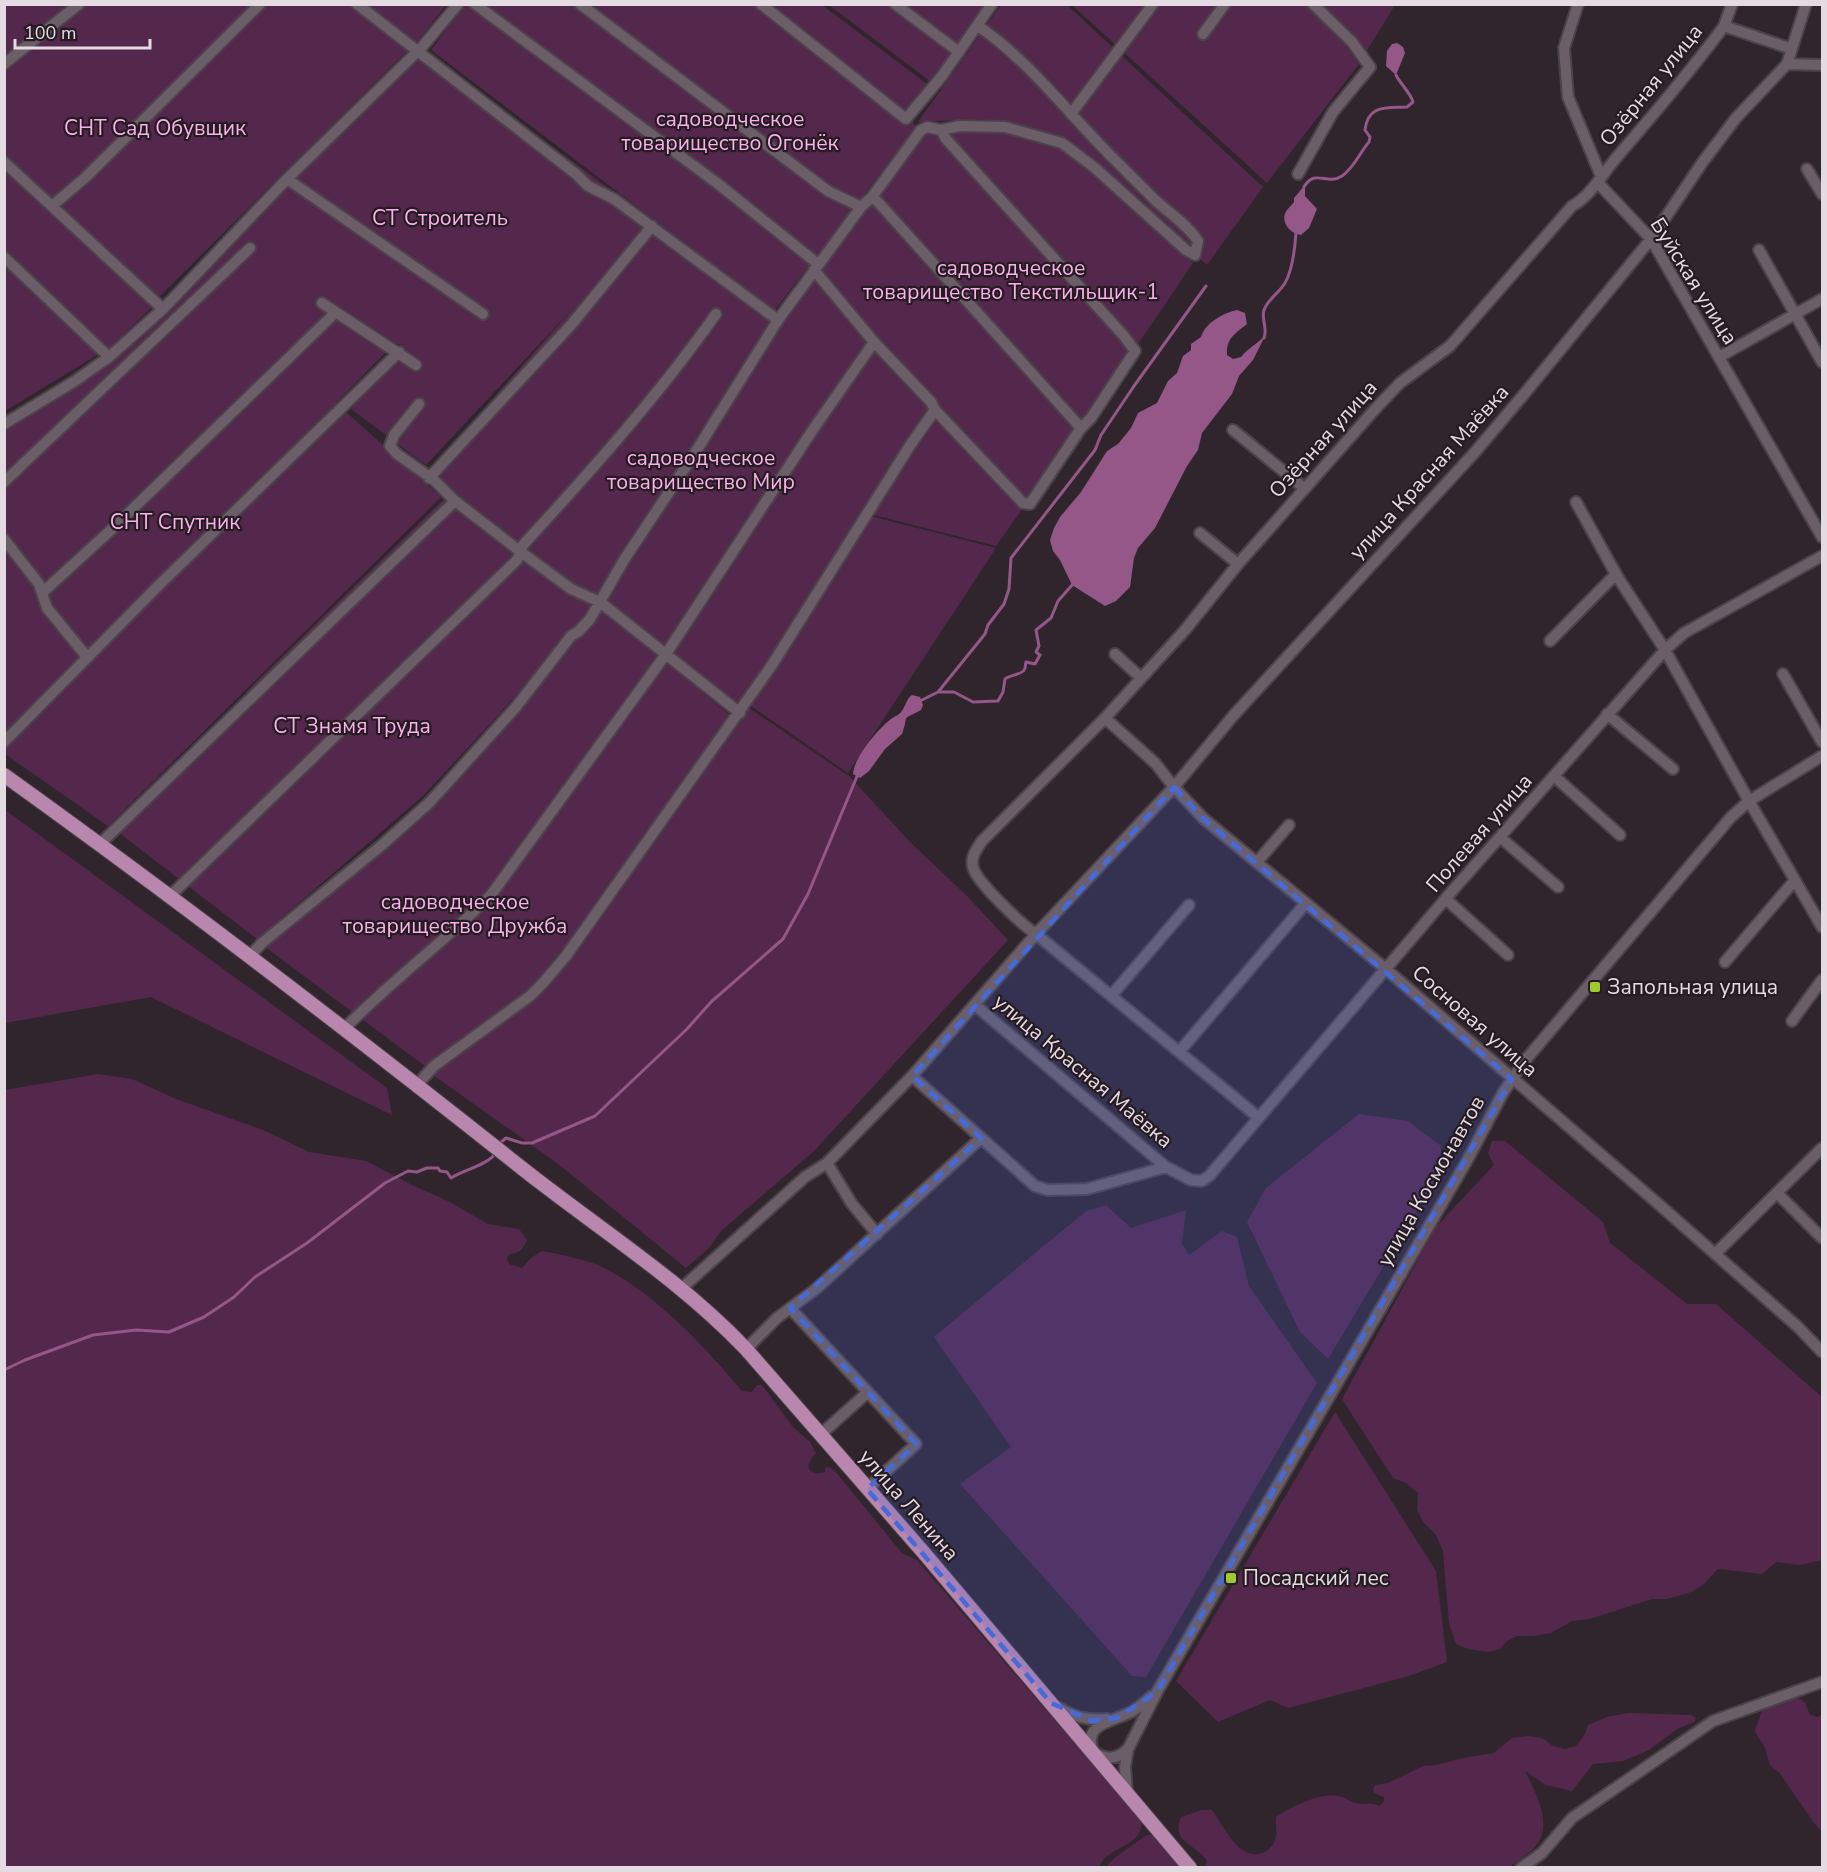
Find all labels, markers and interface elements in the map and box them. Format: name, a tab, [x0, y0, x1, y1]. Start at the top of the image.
scale bar	[15, 12, 150, 50]
street label: Озёрная улица	[1593, 18, 1709, 152]
text: 100 m	[24, 21, 76, 45]
park label: садоводческое товарищество Огонёк	[621, 105, 840, 157]
park label: СНТ Сад Обувщик	[64, 114, 247, 142]
park label: СТ Строитель	[372, 204, 508, 232]
street label: Буйская улица	[1644, 212, 1744, 350]
park label: садоводческое товарищество Текстильщик-1	[863, 254, 1159, 306]
street label: Озёрная улица	[1263, 374, 1383, 504]
street label: улица Красная Маёвка	[1343, 379, 1515, 565]
park label: садоводческое товарищество Мир	[607, 444, 795, 496]
park label: СНТ Спутник	[110, 508, 241, 536]
park label: СТ Знамя Труда	[273, 712, 431, 740]
street label: Полевая улица	[1420, 768, 1538, 898]
park label: садоводческое товарищество Дружба	[343, 888, 567, 940]
street label: Сосновая улица	[1406, 959, 1544, 1083]
place label: Запольная улица	[1607, 973, 1778, 1001]
marker: Запольная улица	[1588, 980, 1602, 994]
street label: улица Красная Маёвка	[987, 988, 1179, 1154]
street label: улица Космонавтов	[1371, 1090, 1491, 1272]
street label: улица Ленина	[853, 1443, 965, 1567]
place label: Посадский лес	[1243, 1564, 1389, 1592]
marker: Посадский лес	[1224, 1571, 1238, 1585]

